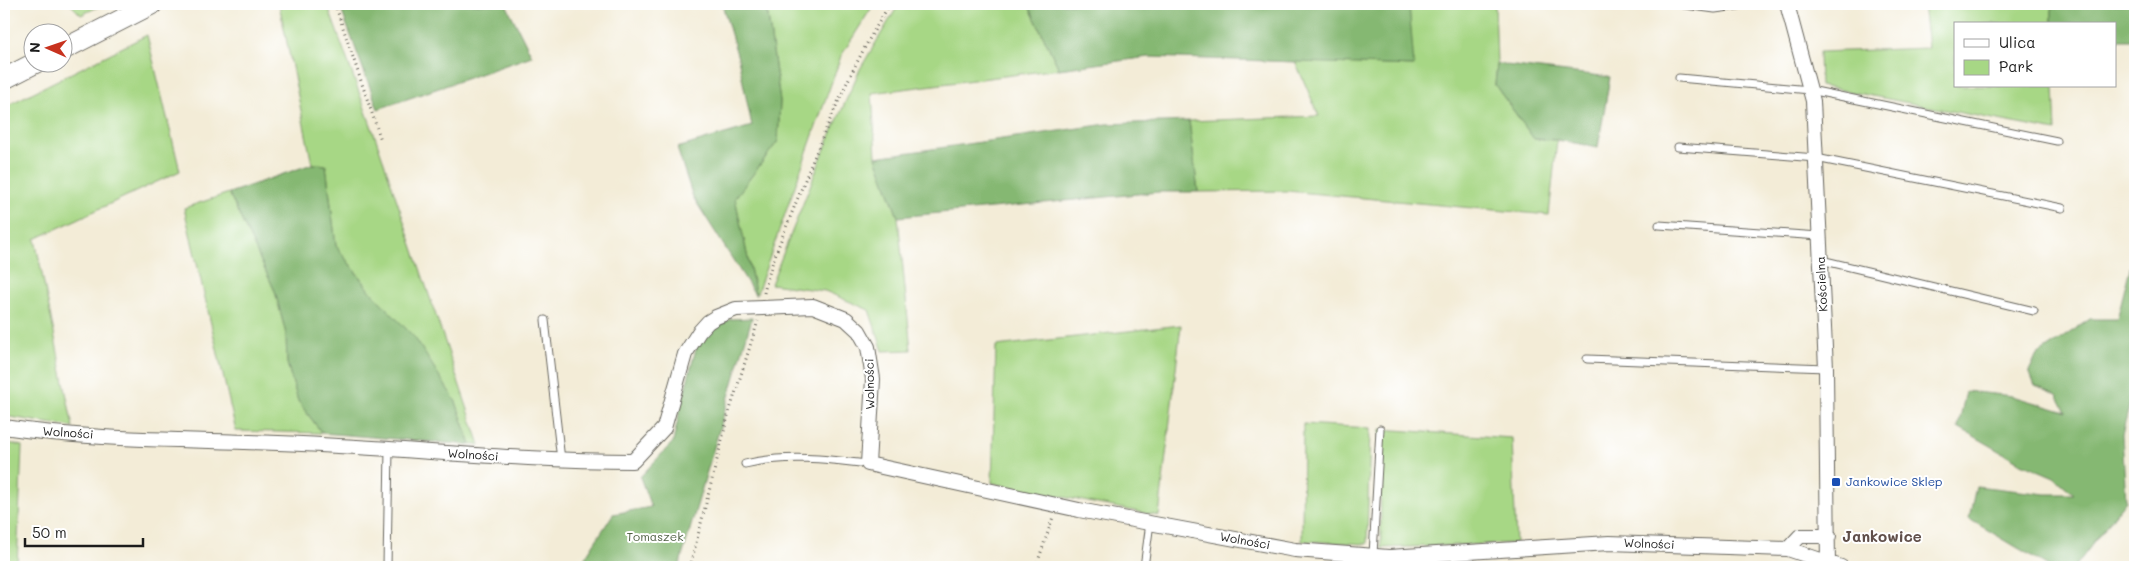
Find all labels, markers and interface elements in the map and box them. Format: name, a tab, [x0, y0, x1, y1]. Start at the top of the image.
north arrow	[22, 22, 72, 72]
legend	[1954, 22, 2116, 88]
text: Ulica	[1999, 32, 2036, 52]
text: N	[25, 42, 44, 53]
text: Park	[1999, 56, 2033, 76]
street label: Kościelna	[1812, 256, 1830, 312]
street label: Wolności	[861, 358, 877, 410]
street label: Wolności	[42, 422, 94, 442]
street label: Wolności	[447, 444, 499, 464]
place label: Jankowice Sklep	[1846, 473, 1942, 489]
marker: Jankowice Sklep	[1830, 476, 1842, 488]
scale bar	[25, 516, 142, 548]
text: 50 m	[32, 522, 67, 542]
district label: Jankowice	[1842, 526, 1922, 546]
park label: Tomaszek	[626, 528, 684, 544]
street label: Wolności	[1219, 528, 1272, 552]
street label: Wolności	[1623, 534, 1675, 552]

